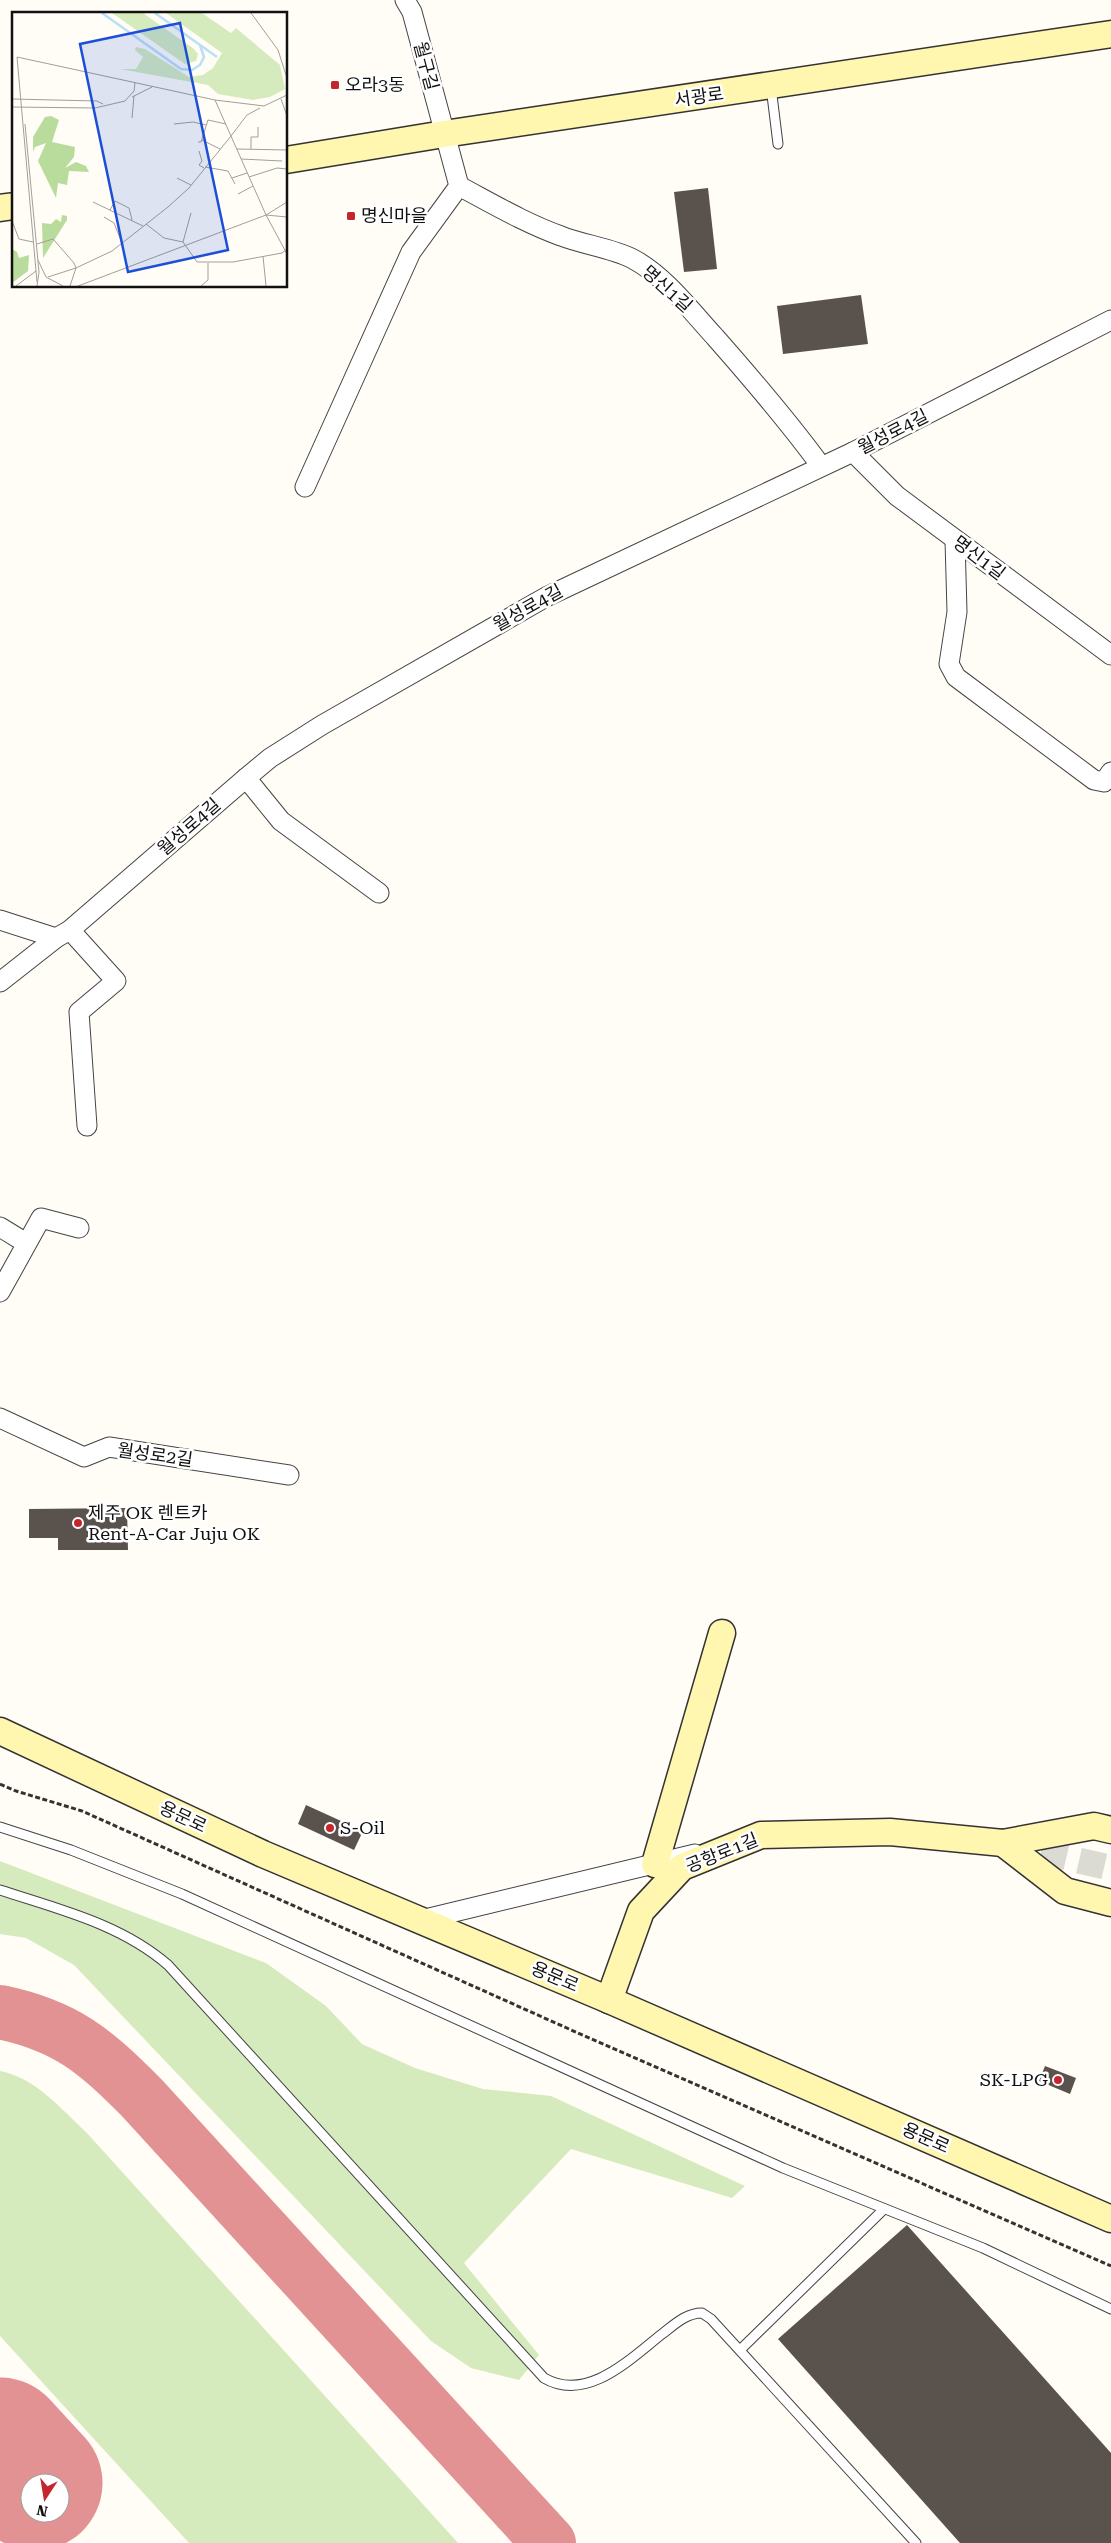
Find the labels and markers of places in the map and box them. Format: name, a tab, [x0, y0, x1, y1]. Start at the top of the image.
place label: 오라3동	[345, 74, 405, 95]
marker: 오라3동	[329, 79, 341, 91]
place label: 명신마을	[361, 205, 427, 226]
marker: 명신마을	[345, 210, 357, 222]
place label: 제주 OK 렌트카 Rent-A-Car Juju OK	[88, 1502, 260, 1544]
marker: 제주 OK 렌트카 Rent-A-Car Juju OK	[72, 1517, 84, 1529]
place label: S-Oil	[340, 1817, 385, 1838]
marker: S-Oil	[324, 1822, 336, 1834]
place label: SK-LPG	[980, 2069, 1048, 2090]
marker: SK-LPG	[1052, 2074, 1064, 2086]

